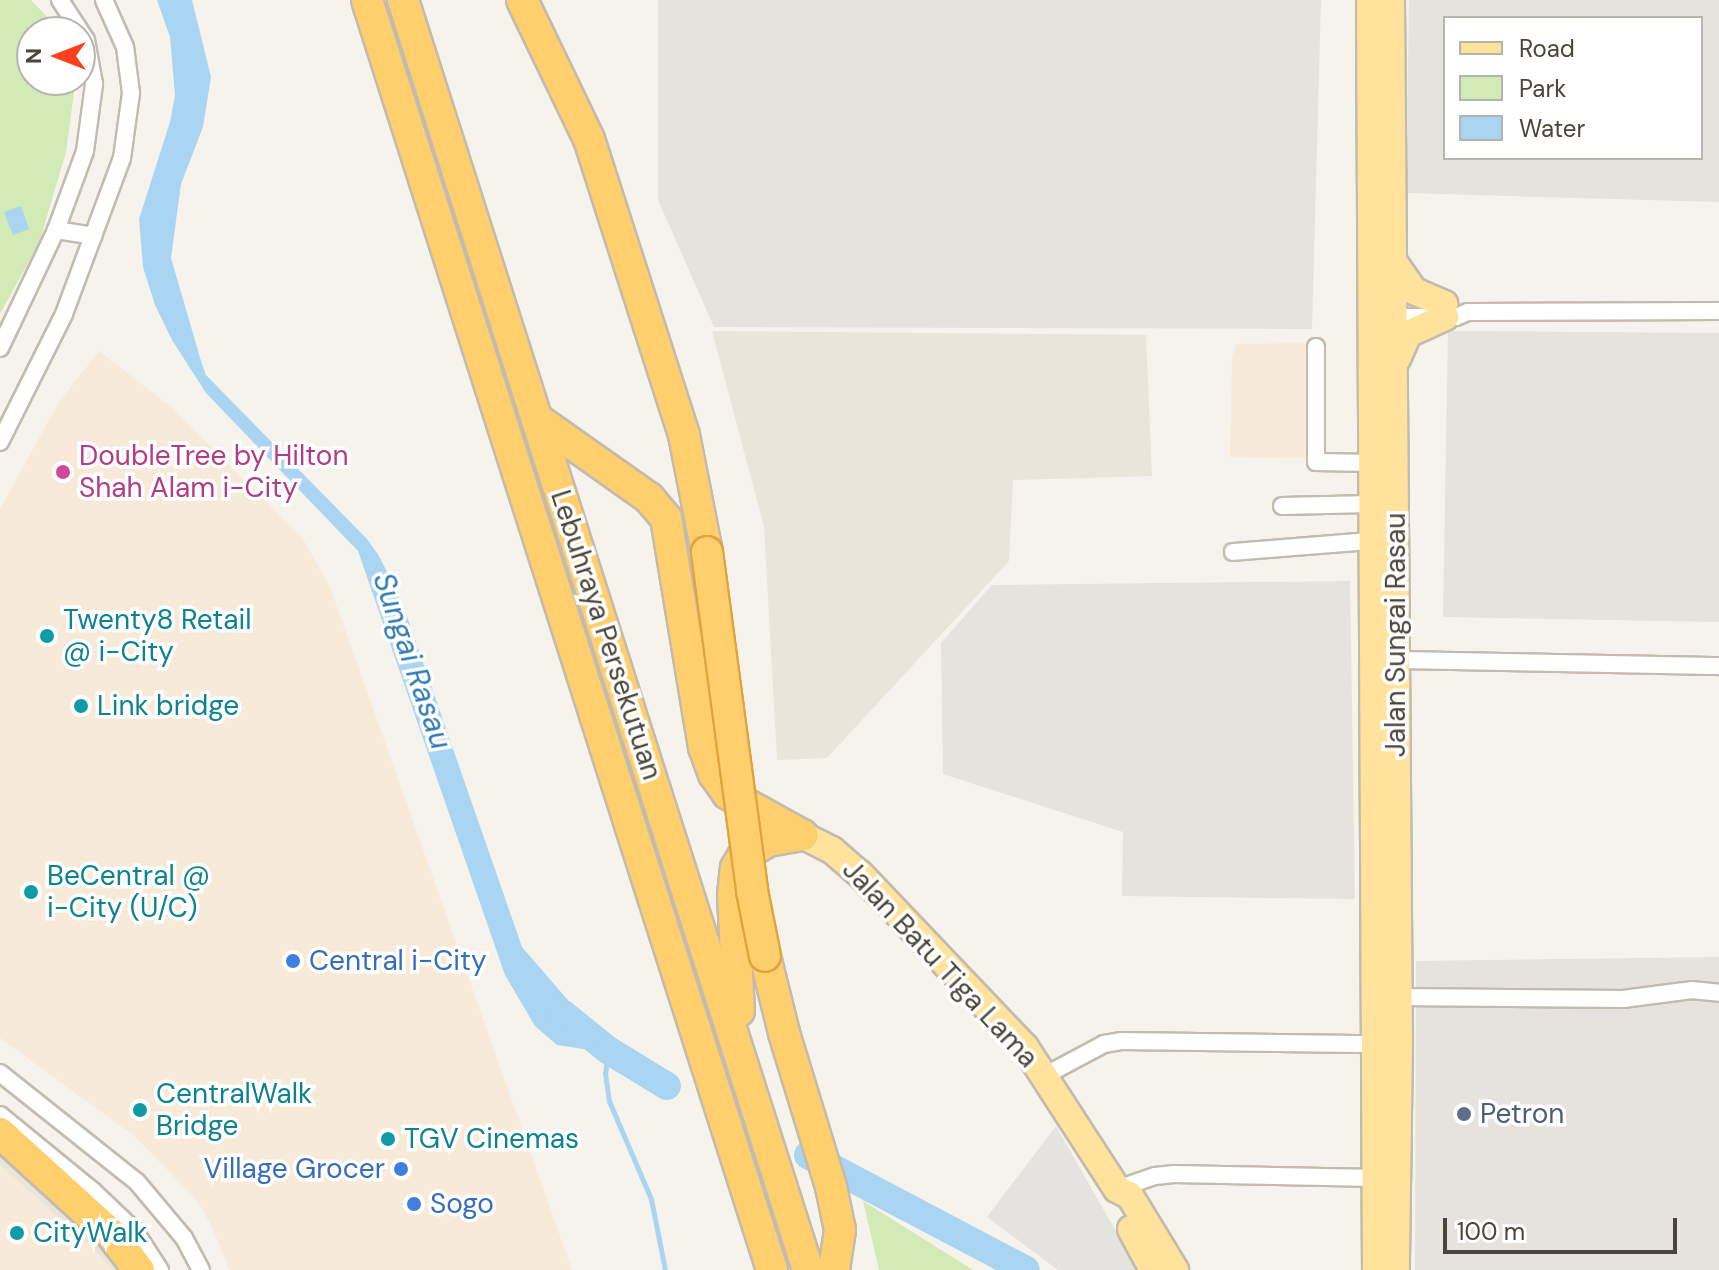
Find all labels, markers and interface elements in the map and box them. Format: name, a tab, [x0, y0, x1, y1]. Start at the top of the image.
north arrow	[16, 16, 96, 96]
legend	[1443, 16, 1703, 160]
text: Road	[1519, 33, 1575, 64]
text: N	[19, 48, 48, 64]
text: Park	[1519, 73, 1566, 104]
text: Water	[1519, 113, 1585, 144]
place label: DoubleTree by Hilton Shah Alam i-City	[79, 439, 348, 505]
marker: DoubleTree by Hilton Shah Alam i-City	[54, 463, 72, 481]
street label: Lebuhraya Persekutuan	[543, 486, 669, 784]
street label: Jalan Sungai Rasau	[1379, 513, 1413, 757]
water label: Sungai Rasau	[365, 568, 459, 754]
place label: Twenty8 Retail @ i-City	[63, 603, 251, 669]
marker: Twenty8 Retail @ i-City	[38, 627, 56, 645]
place label: Link bridge	[97, 689, 239, 723]
marker: Link bridge	[72, 697, 90, 715]
street label: Jalan Batu Tiga Lama	[835, 853, 1045, 1075]
place label: BeCentral @ i-City (U/C)	[47, 859, 210, 925]
marker: BeCentral @ i-City (U/C)	[22, 883, 40, 901]
place label: Central i-City	[309, 944, 487, 978]
marker: Central i-City	[284, 952, 302, 970]
place label: CentralWalk Bridge	[156, 1077, 312, 1143]
place label: Petron	[1480, 1097, 1564, 1131]
marker: CentralWalk Bridge	[131, 1101, 149, 1119]
marker: Petron	[1455, 1105, 1473, 1123]
place label: TGV Cinemas	[404, 1122, 579, 1156]
marker: TGV Cinemas	[379, 1130, 397, 1148]
place label: Village Grocer	[203, 1152, 385, 1186]
marker: Village Grocer	[392, 1160, 410, 1178]
place label: Sogo	[430, 1187, 494, 1221]
marker: Sogo	[405, 1195, 423, 1213]
scale bar	[1447, 1202, 1681, 1252]
place label: CityWalk	[33, 1216, 148, 1250]
text: 100 m	[1457, 1216, 1525, 1247]
marker: CityWalk	[8, 1224, 26, 1242]

